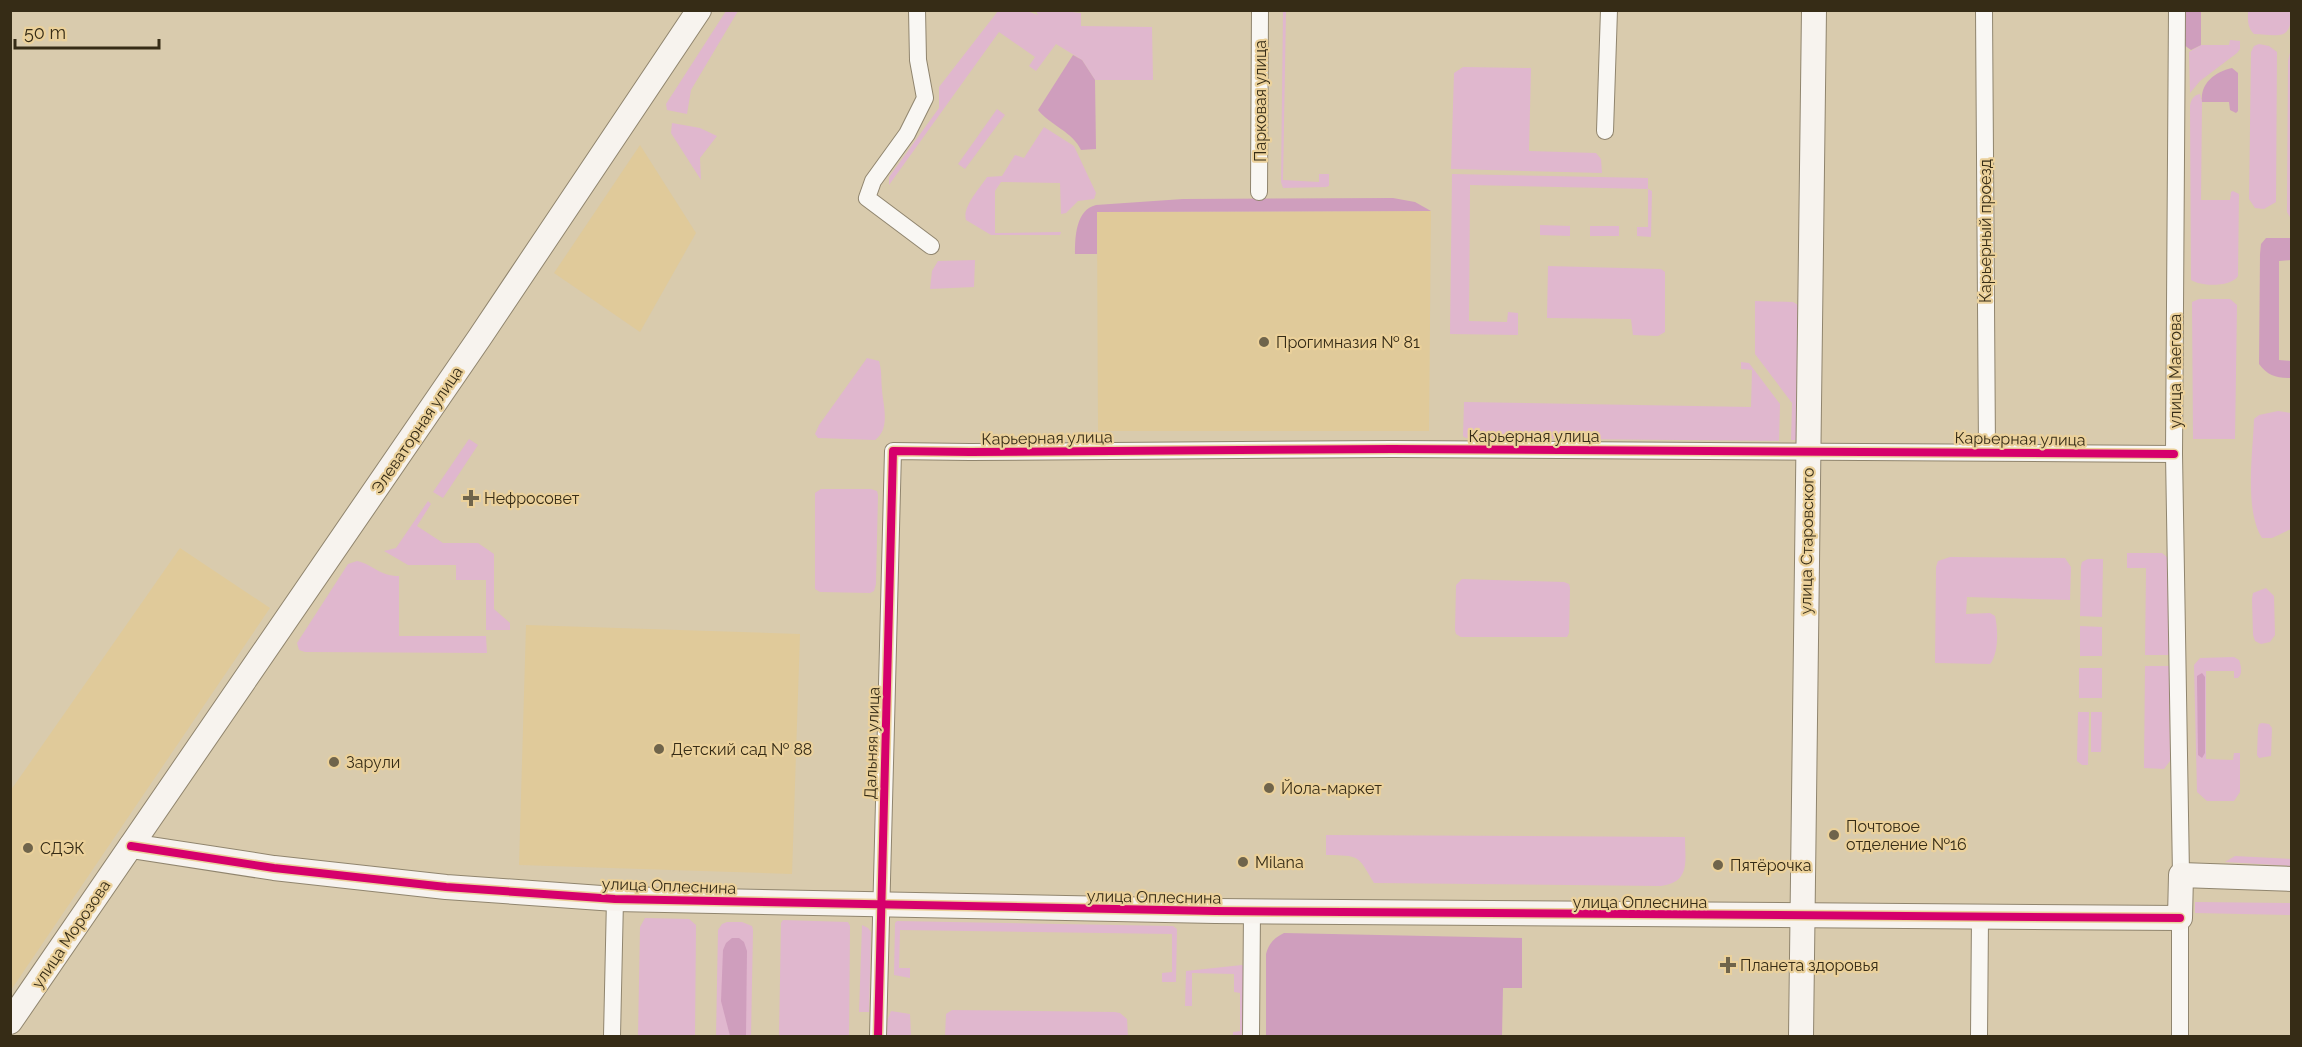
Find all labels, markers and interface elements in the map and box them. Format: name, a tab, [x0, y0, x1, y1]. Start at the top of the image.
scale bar	[15, 12, 159, 50]
text: 50 m	[24, 22, 66, 43]
street label: Парковая улица	[1251, 40, 1270, 162]
street label: Карьерный проезд	[1976, 159, 1995, 303]
street label: улица Маегова	[2166, 314, 2185, 428]
place label: Прогимназия № 81	[1276, 333, 1420, 352]
marker: Прогимназия № 81	[1257, 335, 1271, 349]
street label: Элеваторная улица	[367, 363, 467, 497]
street label: Карьерная улица	[981, 427, 1113, 449]
street label: Карьерная улица	[1468, 427, 1600, 446]
street label: Карьерная улица	[1954, 428, 2086, 450]
street label: улица Старовского	[1796, 467, 1818, 615]
marker: Нефросовет	[462, 489, 480, 507]
place label: Нефросовет	[484, 489, 580, 508]
street label: Дальняя улица	[861, 686, 883, 800]
place label: Детский сад № 88	[671, 740, 812, 759]
marker: Детский сад № 88	[652, 742, 666, 756]
place label: Зарули	[346, 753, 400, 772]
marker: Зарули	[327, 755, 341, 769]
place label: Йола-маркет	[1281, 779, 1382, 798]
marker: Йола-маркет	[1262, 781, 1276, 795]
place label: Почтовое отделение №16	[1846, 817, 1967, 854]
marker: Почтовое отделение №16	[1827, 828, 1841, 842]
place label: СДЭК	[40, 839, 84, 858]
marker: СДЭК	[21, 841, 35, 855]
place label: Milana	[1255, 853, 1304, 872]
marker: Milana	[1236, 855, 1250, 869]
place label: Пятёрочка	[1730, 856, 1811, 875]
marker: Пятёрочка	[1711, 858, 1725, 872]
street label: улица Оплеснина	[601, 874, 737, 898]
street label: улица Морозова	[28, 876, 114, 992]
street label: улица Оплеснина	[1087, 886, 1221, 908]
street label: улица Оплеснина	[1573, 893, 1707, 912]
place label: Планета здоровья	[1740, 956, 1879, 975]
marker: Планета здоровья	[1721, 958, 1735, 972]

